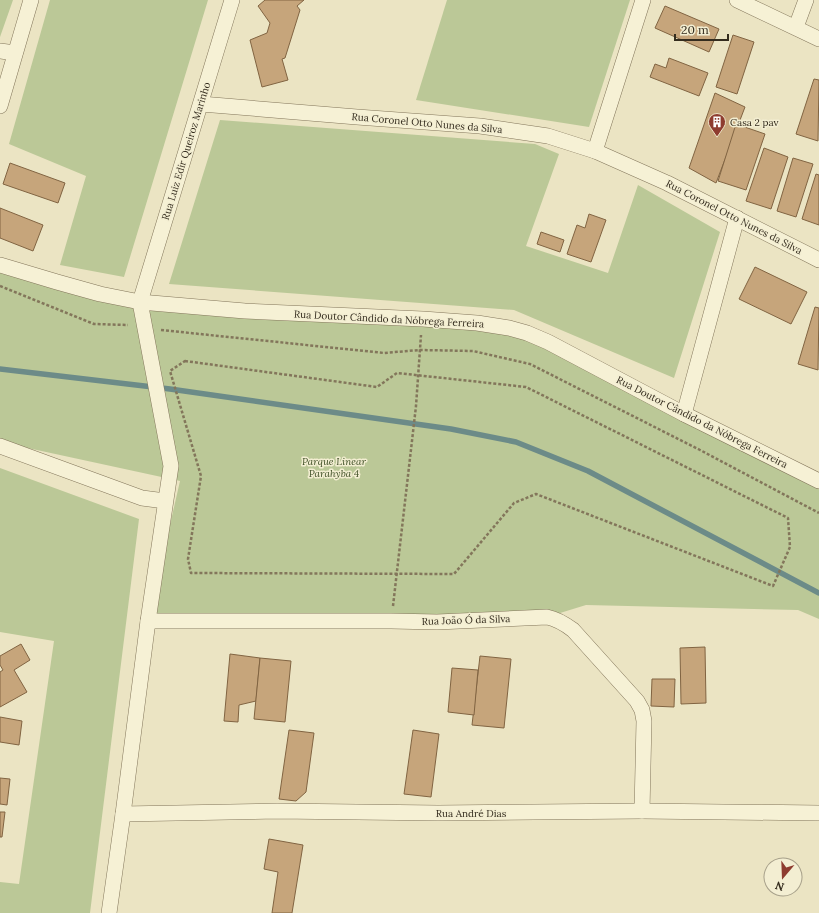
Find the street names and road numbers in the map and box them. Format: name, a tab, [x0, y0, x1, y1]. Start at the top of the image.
street label: Rua Luiz Edir Queiroz Marinho	[159, 80, 213, 222]
street label: Rua Coronel Otto Nunes da Silva	[351, 110, 503, 136]
street label: Rua Coronel Otto Nunes da Silva	[664, 177, 804, 257]
street label: Rua Doutor Cândido da Nóbrega Ferreira	[294, 308, 484, 330]
street label: Rua Doutor Cândido da Nóbrega Ferreira	[614, 373, 790, 471]
street label: Rua João Ó da Silva	[421, 612, 511, 628]
street label: Rua André Dias	[436, 807, 507, 820]

